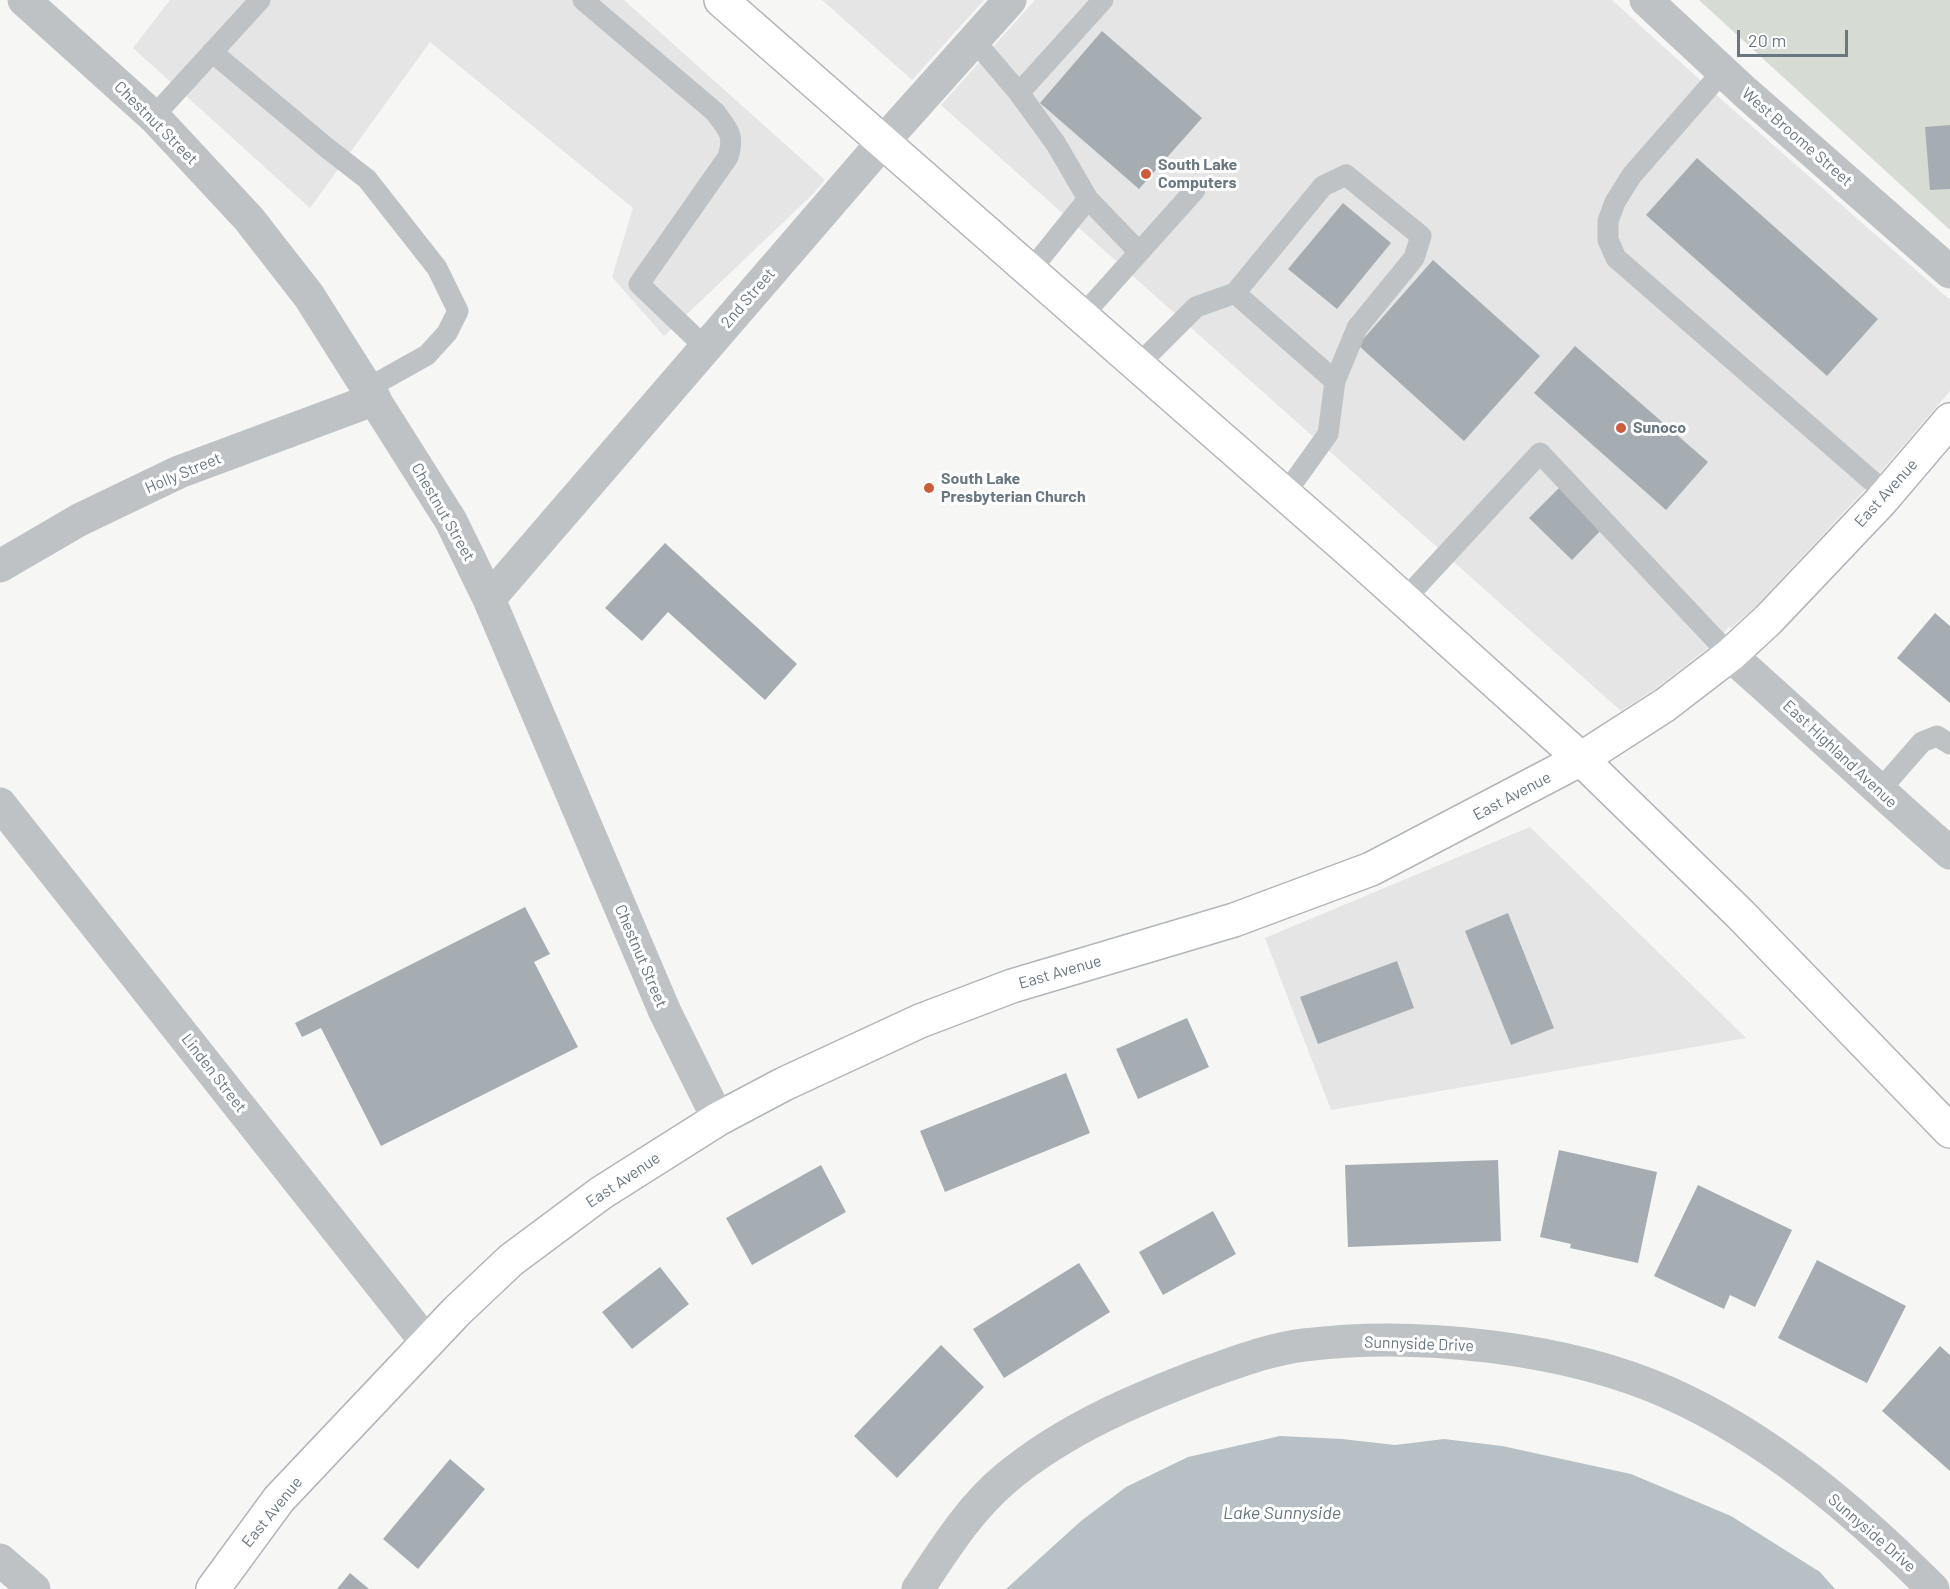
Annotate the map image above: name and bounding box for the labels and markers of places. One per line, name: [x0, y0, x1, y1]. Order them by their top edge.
place label: South Lake Computers: [1158, 155, 1237, 193]
marker: South Lake Computers: [1139, 167, 1153, 181]
place label: Sunoco: [1633, 418, 1686, 438]
marker: Sunoco: [1614, 421, 1628, 435]
place label: South Lake Presbyterian Church: [941, 469, 1086, 507]
marker: South Lake Presbyterian Church: [922, 481, 936, 495]

